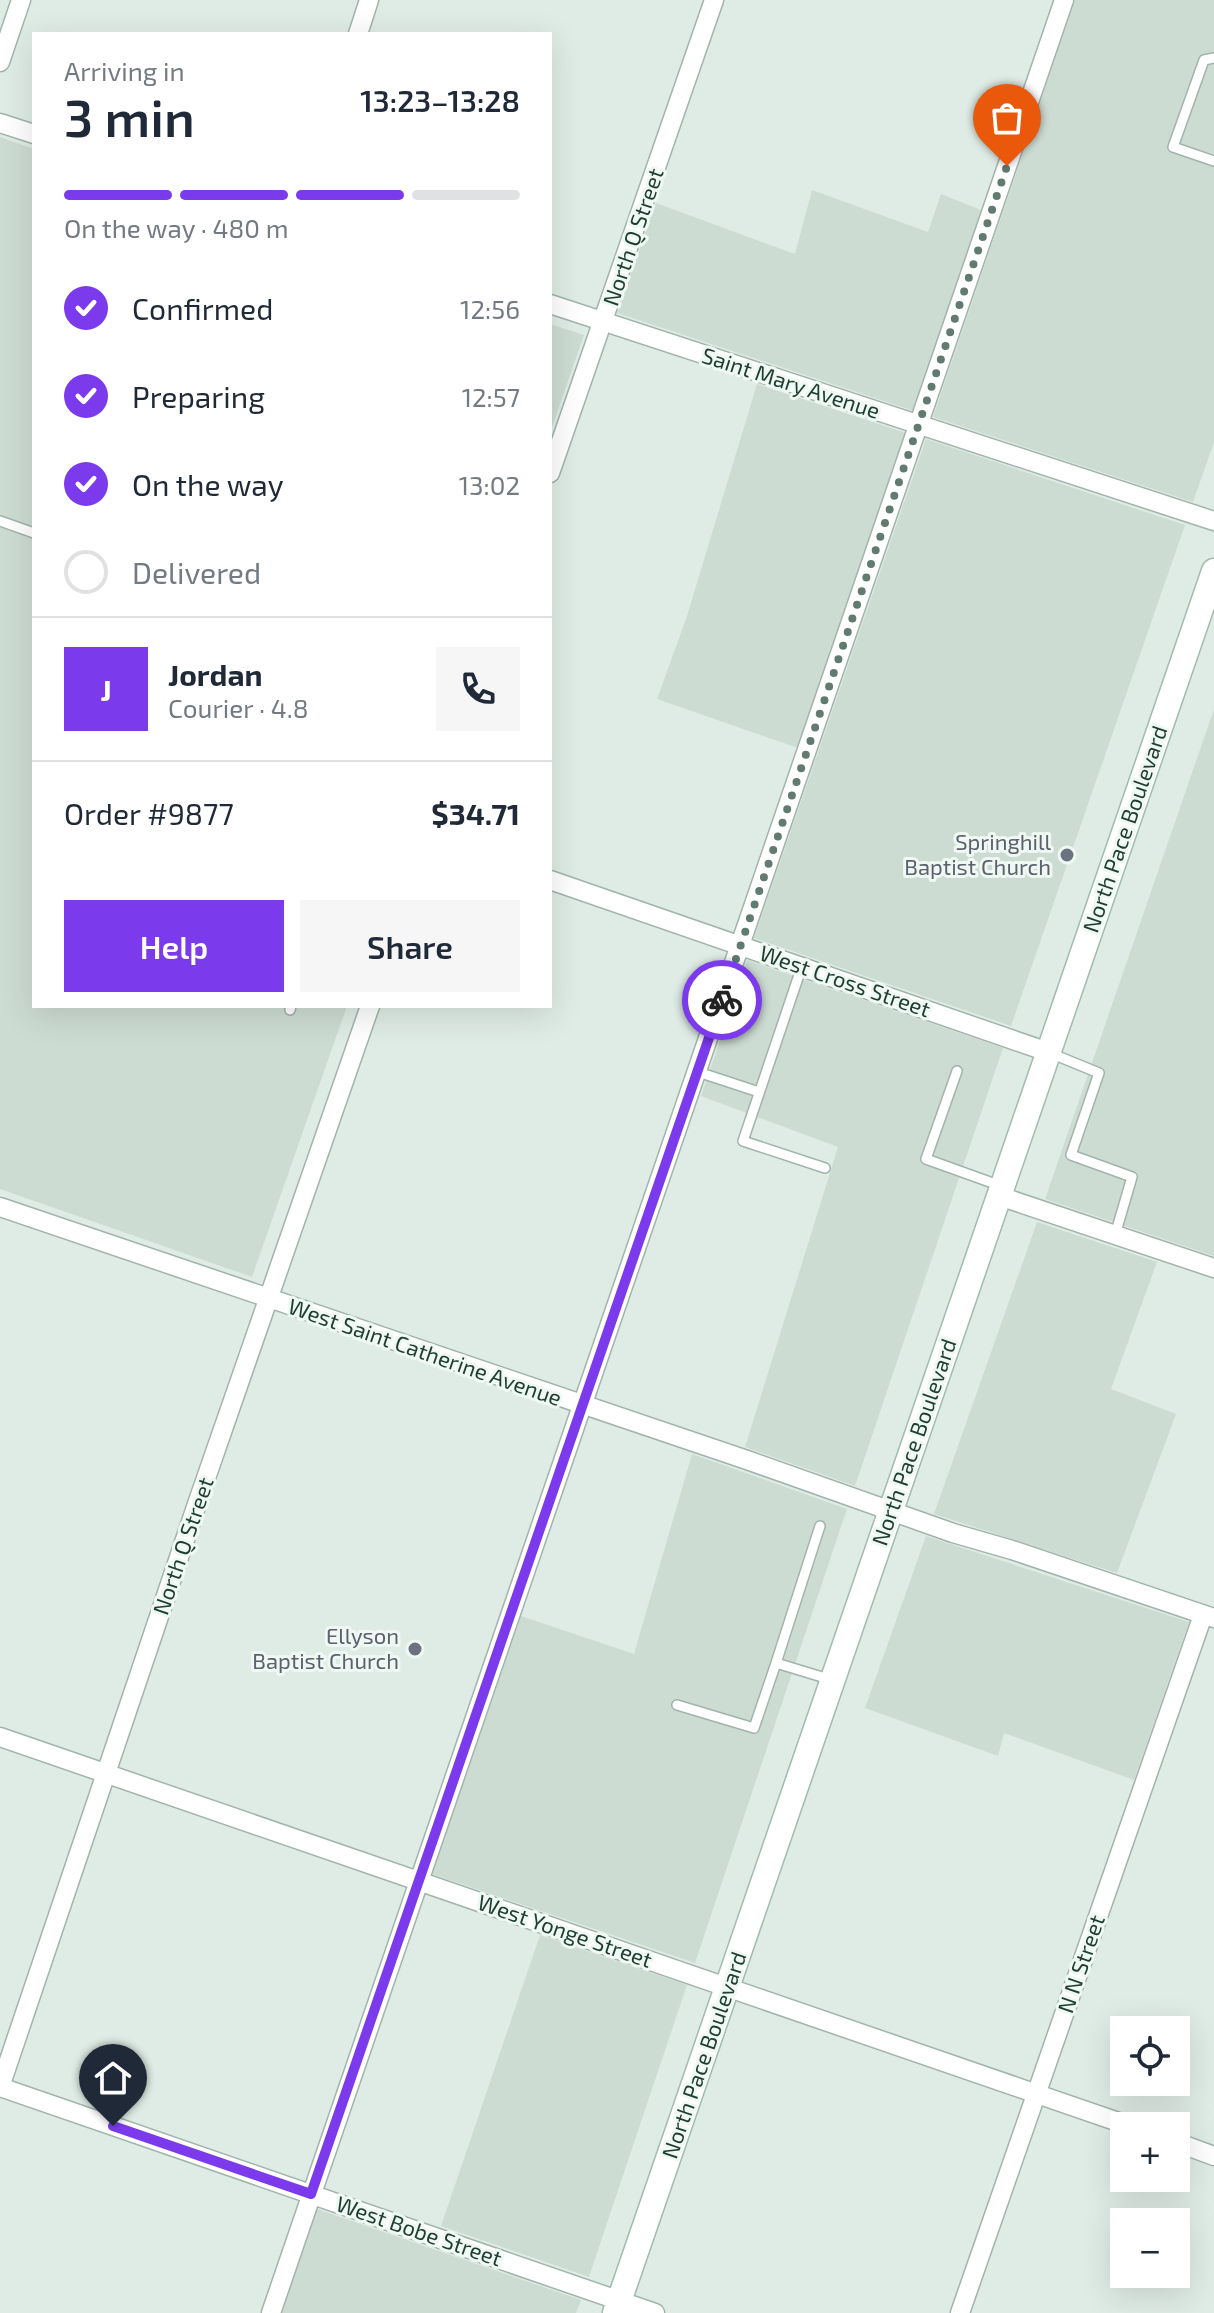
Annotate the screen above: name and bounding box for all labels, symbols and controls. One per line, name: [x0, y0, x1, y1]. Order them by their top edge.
text: Arriving in: [64, 55, 185, 86]
text: 13:23–13:28: [360, 82, 520, 118]
pin: [973, 84, 1041, 166]
text: 3 min: [64, 85, 195, 147]
icon: bag: [985, 96, 1029, 140]
street label: North Q Street: [596, 165, 669, 309]
text: On the way · 480 m: [64, 212, 289, 243]
icon: check: [64, 286, 108, 330]
text: Confirmed: [132, 290, 273, 326]
text: 12:56: [460, 293, 520, 324]
street label: Saint Mary Avenue: [699, 341, 883, 423]
icon: check: [64, 374, 108, 418]
text: Preparing: [132, 378, 265, 414]
text: 12:57: [462, 381, 520, 412]
icon: check: [64, 462, 108, 506]
text: On the way: [132, 466, 284, 502]
text: 13:02: [459, 469, 520, 500]
text: Delivered: [132, 554, 261, 590]
button: phone: [436, 647, 520, 731]
text: Jordan: [168, 656, 263, 692]
text: J: [100, 671, 112, 707]
text: Courier · 4.8: [168, 692, 309, 723]
street label: North Pace Boulevard: [1076, 722, 1172, 935]
text: Order #9877: [64, 795, 234, 831]
text: $34.71: [431, 795, 520, 831]
place label: Springhill Baptist Church: [904, 828, 1051, 879]
marker: Springhill Baptist Church: [1058, 846, 1076, 864]
button: Help: [64, 900, 284, 992]
button: Share: [300, 900, 520, 992]
street label: West Cross Street: [757, 939, 934, 1021]
courier: [682, 960, 762, 1040]
icon: bike: [700, 978, 744, 1022]
street label: West Saint Catherine Avenue: [285, 1292, 565, 1410]
street label: North Pace Boulevard: [865, 1335, 961, 1548]
street label: North Q Street: [146, 1474, 219, 1618]
place label: Ellyson Baptist Church: [252, 1622, 399, 1673]
marker: Ellyson Baptist Church: [406, 1640, 424, 1658]
street label: West Yonge Street: [475, 1888, 656, 1972]
street label: N N Street: [1051, 1911, 1109, 2016]
street label: North Pace Boulevard: [655, 1948, 751, 2161]
map controls: [1110, 2016, 1190, 2288]
button: locate: [1110, 2016, 1190, 2096]
pin: [79, 2044, 147, 2126]
icon: home: [91, 2056, 135, 2100]
button: +: [1110, 2112, 1190, 2192]
street label: West Bobe Street: [333, 2190, 505, 2271]
button: −: [1110, 2208, 1190, 2288]

